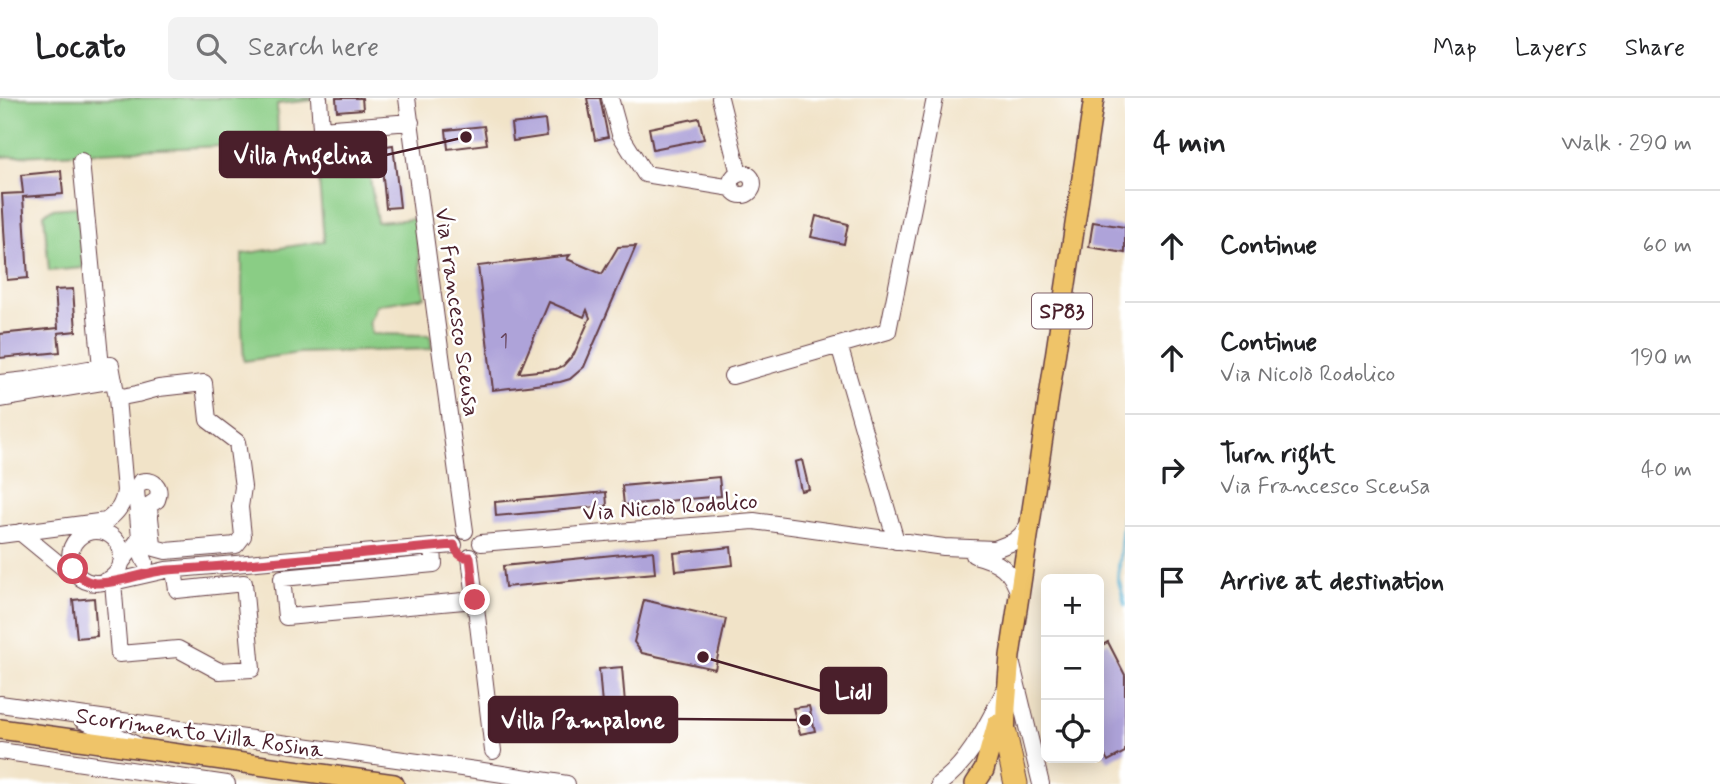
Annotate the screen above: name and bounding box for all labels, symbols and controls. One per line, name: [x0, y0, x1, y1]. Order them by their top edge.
search box: [168, 17, 658, 80]
text: Locato: [35, 26, 126, 70]
icon: search: [192, 29, 230, 67]
text: Search here: [248, 31, 379, 65]
text: Map: [1433, 33, 1477, 64]
text: Layers: [1515, 33, 1587, 64]
text: Share: [1625, 33, 1685, 64]
text: 4 min: [1153, 124, 1226, 163]
text: Walk · 290 m: [1561, 129, 1692, 159]
callout: Villa Angelina: [220, 132, 386, 177]
text: Villa Angelina: [233, 141, 373, 175]
street label: Via Francesco Sceusa: [427, 206, 486, 419]
icon: ahead: [1153, 227, 1191, 265]
text: Continue: [1220, 229, 1317, 263]
text: 60 m: [1643, 231, 1692, 261]
road number: SP83: [1032, 294, 1092, 328]
text: Continue: [1220, 326, 1317, 360]
house number: 1: [500, 329, 508, 354]
icon: ahead: [1153, 339, 1191, 377]
text: 190 m: [1630, 343, 1692, 373]
text: Via Nicolò Rodolico: [1220, 360, 1395, 390]
text: Turn right: [1220, 438, 1336, 472]
icon: right: [1153, 451, 1191, 489]
text: 40 m: [1641, 455, 1692, 485]
text: Via Francesco Sceusa: [1220, 472, 1430, 502]
street label: Via Nicolò Rodolico: [582, 487, 759, 529]
route start: [57, 553, 88, 584]
icon: arrive: [1153, 563, 1191, 601]
text: Arrive at destination: [1220, 565, 1444, 599]
map controls: [1041, 574, 1104, 763]
button: +: [1041, 574, 1104, 637]
route end: [459, 584, 490, 615]
button: −: [1041, 637, 1104, 700]
callout: Lidl: [821, 668, 886, 713]
text: Lidl: [834, 677, 872, 708]
callout: Villa Pampalone: [489, 697, 677, 742]
button: locate: [1041, 700, 1104, 763]
street label: Scorrimento Villa Rosina: [74, 702, 326, 766]
text: Villa Pampalone: [501, 706, 666, 737]

